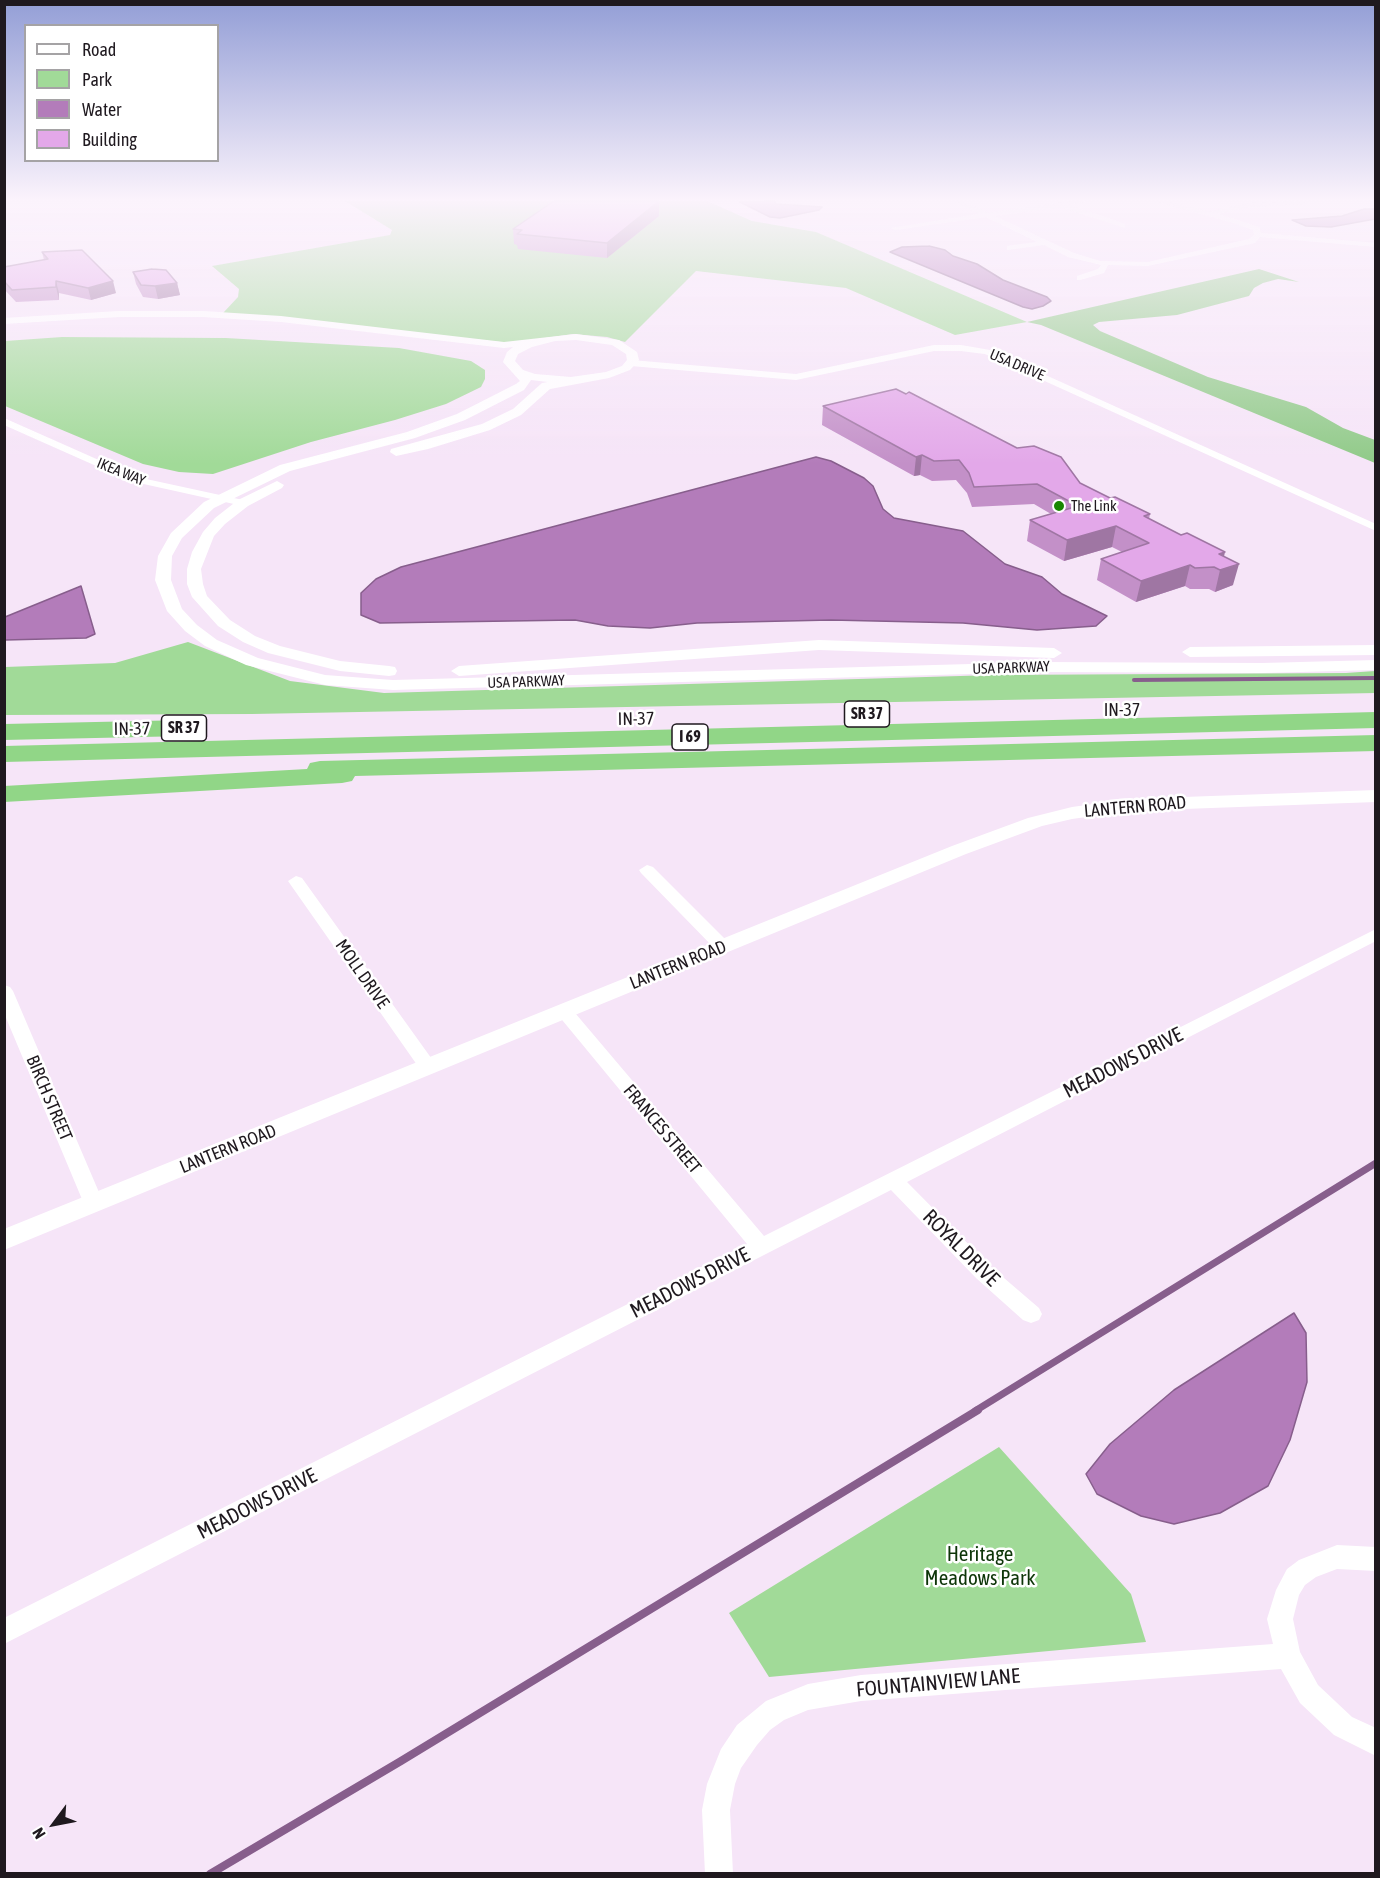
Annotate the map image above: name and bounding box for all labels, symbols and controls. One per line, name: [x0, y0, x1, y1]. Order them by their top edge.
legend: [24, 24, 219, 162]
text: Road: [82, 39, 116, 60]
text: Park: [82, 69, 112, 90]
text: Water: [82, 99, 121, 120]
text: Building: [82, 129, 137, 150]
street label: USA DRIVE: [987, 345, 1047, 385]
street label: IKEA WAY: [94, 454, 148, 490]
place label: The Link: [1071, 497, 1117, 515]
marker: The Link: [1052, 499, 1066, 513]
street label: USA PARKWAY: [972, 658, 1050, 678]
street label: USA PARKWAY: [487, 672, 565, 692]
street label: IN-37: [1104, 699, 1140, 721]
road number: SR 37: [844, 701, 890, 727]
street label: IN-37: [617, 708, 655, 730]
road number: SR 37: [162, 715, 207, 741]
street label: IN-37: [113, 718, 151, 740]
road number: I 69: [672, 724, 708, 750]
street label: LANTERN ROAD: [1083, 792, 1187, 822]
street label: MOLL DRIVE: [330, 935, 394, 1013]
street label: LANTERN ROAD: [627, 936, 729, 994]
street label: MEADOWS DRIVE: [1059, 1022, 1187, 1104]
street label: BIRCH STREET: [21, 1052, 77, 1144]
street label: FRANCES STREET: [619, 1080, 705, 1178]
street label: LANTERN ROAD: [177, 1120, 279, 1178]
street label: ROYAL DRIVE: [917, 1204, 1005, 1292]
street label: MEADOWS DRIVE: [626, 1242, 754, 1324]
street label: MEADOWS DRIVE: [193, 1463, 321, 1545]
park label: Heritage Meadows Park: [925, 1541, 1035, 1591]
street label: FOUNTAINVIEW LANE: [855, 1663, 1021, 1703]
north arrow: [24, 1794, 84, 1854]
text: N: [29, 1825, 49, 1842]

